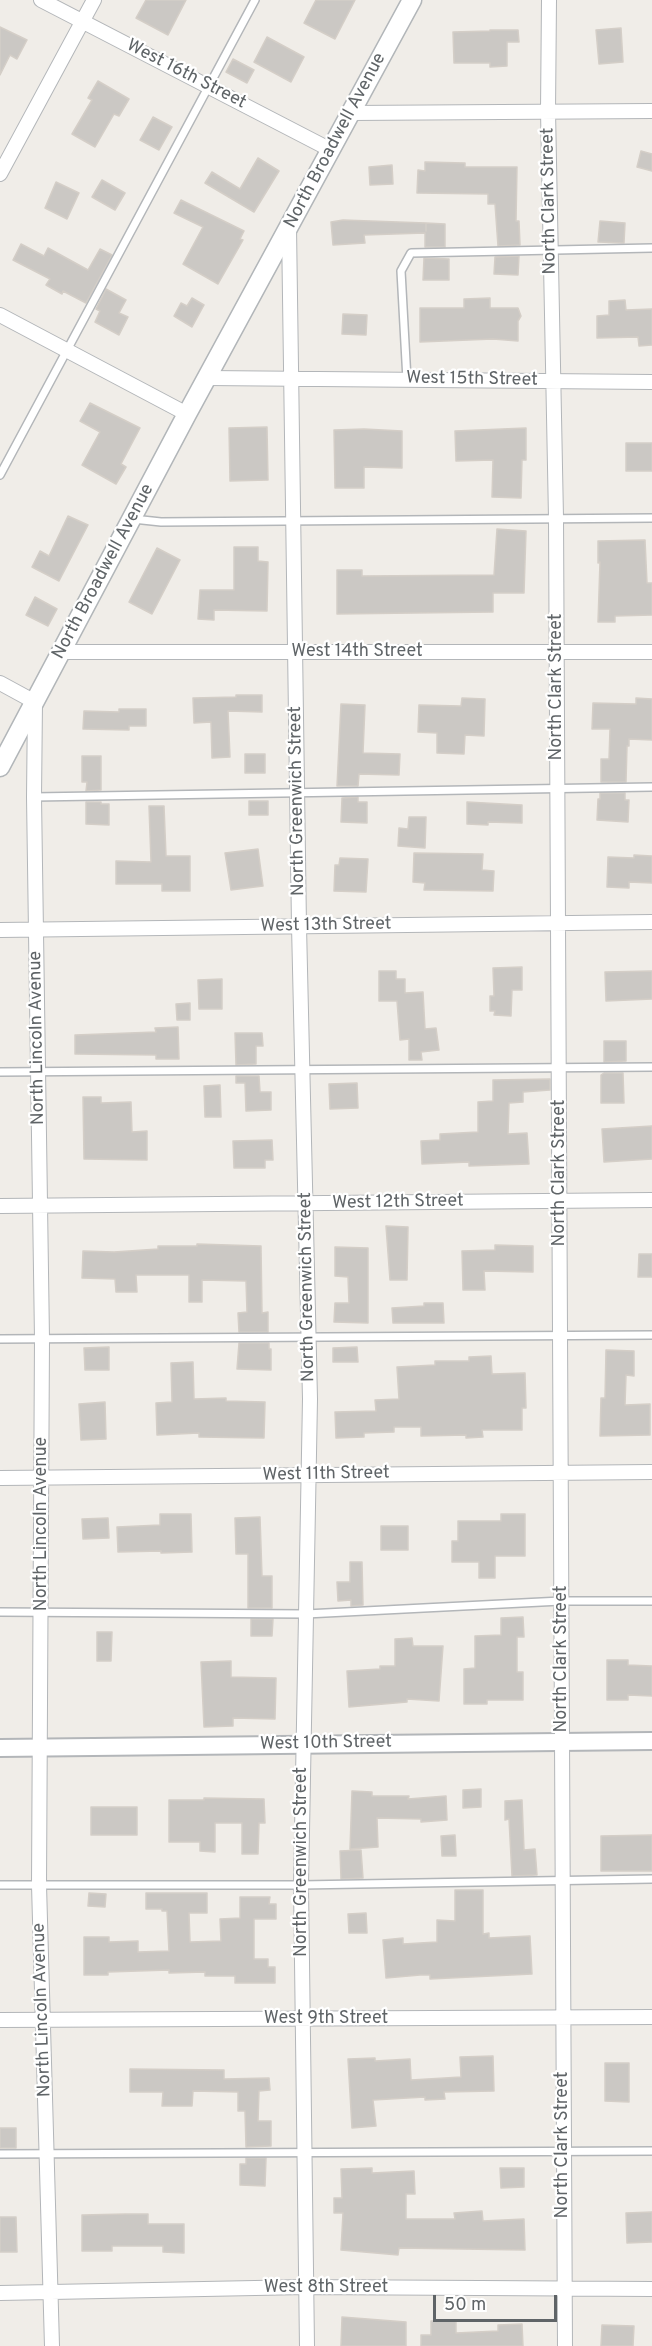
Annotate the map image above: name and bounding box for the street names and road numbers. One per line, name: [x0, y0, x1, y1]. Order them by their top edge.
street label: West 16th Street: [123, 36, 249, 114]
street label: North Broadwell Avenue: [281, 50, 391, 232]
street label: North Clark Street: [538, 127, 562, 275]
street label: West 15th Street: [406, 368, 538, 392]
street label: North Broadwell Avenue: [49, 481, 159, 663]
street label: North Clark Street: [546, 613, 568, 761]
street label: West 14th Street: [291, 641, 423, 663]
street label: North Greenwich Street: [286, 706, 310, 896]
street label: West 13th Street: [260, 914, 392, 938]
street label: North Lincoln Avenue: [26, 951, 50, 1125]
street label: North Clark Street: [549, 1099, 571, 1247]
street label: West 12th Street: [332, 1191, 464, 1215]
street label: North Greenwich Street: [296, 1192, 320, 1382]
street label: North Lincoln Avenue: [31, 1437, 53, 1611]
street label: West 11th Street: [262, 1463, 390, 1487]
street label: North Clark Street: [551, 1585, 573, 1733]
street label: West 10th Street: [260, 1732, 392, 1756]
street label: North Greenwich Street: [291, 1767, 313, 1957]
street label: North Lincoln Avenue: [29, 1923, 57, 2097]
street label: West 9th Street: [264, 2008, 388, 2030]
street label: North Clark Street: [552, 2071, 574, 2219]
street label: West 8th Street: [264, 2277, 388, 2299]

